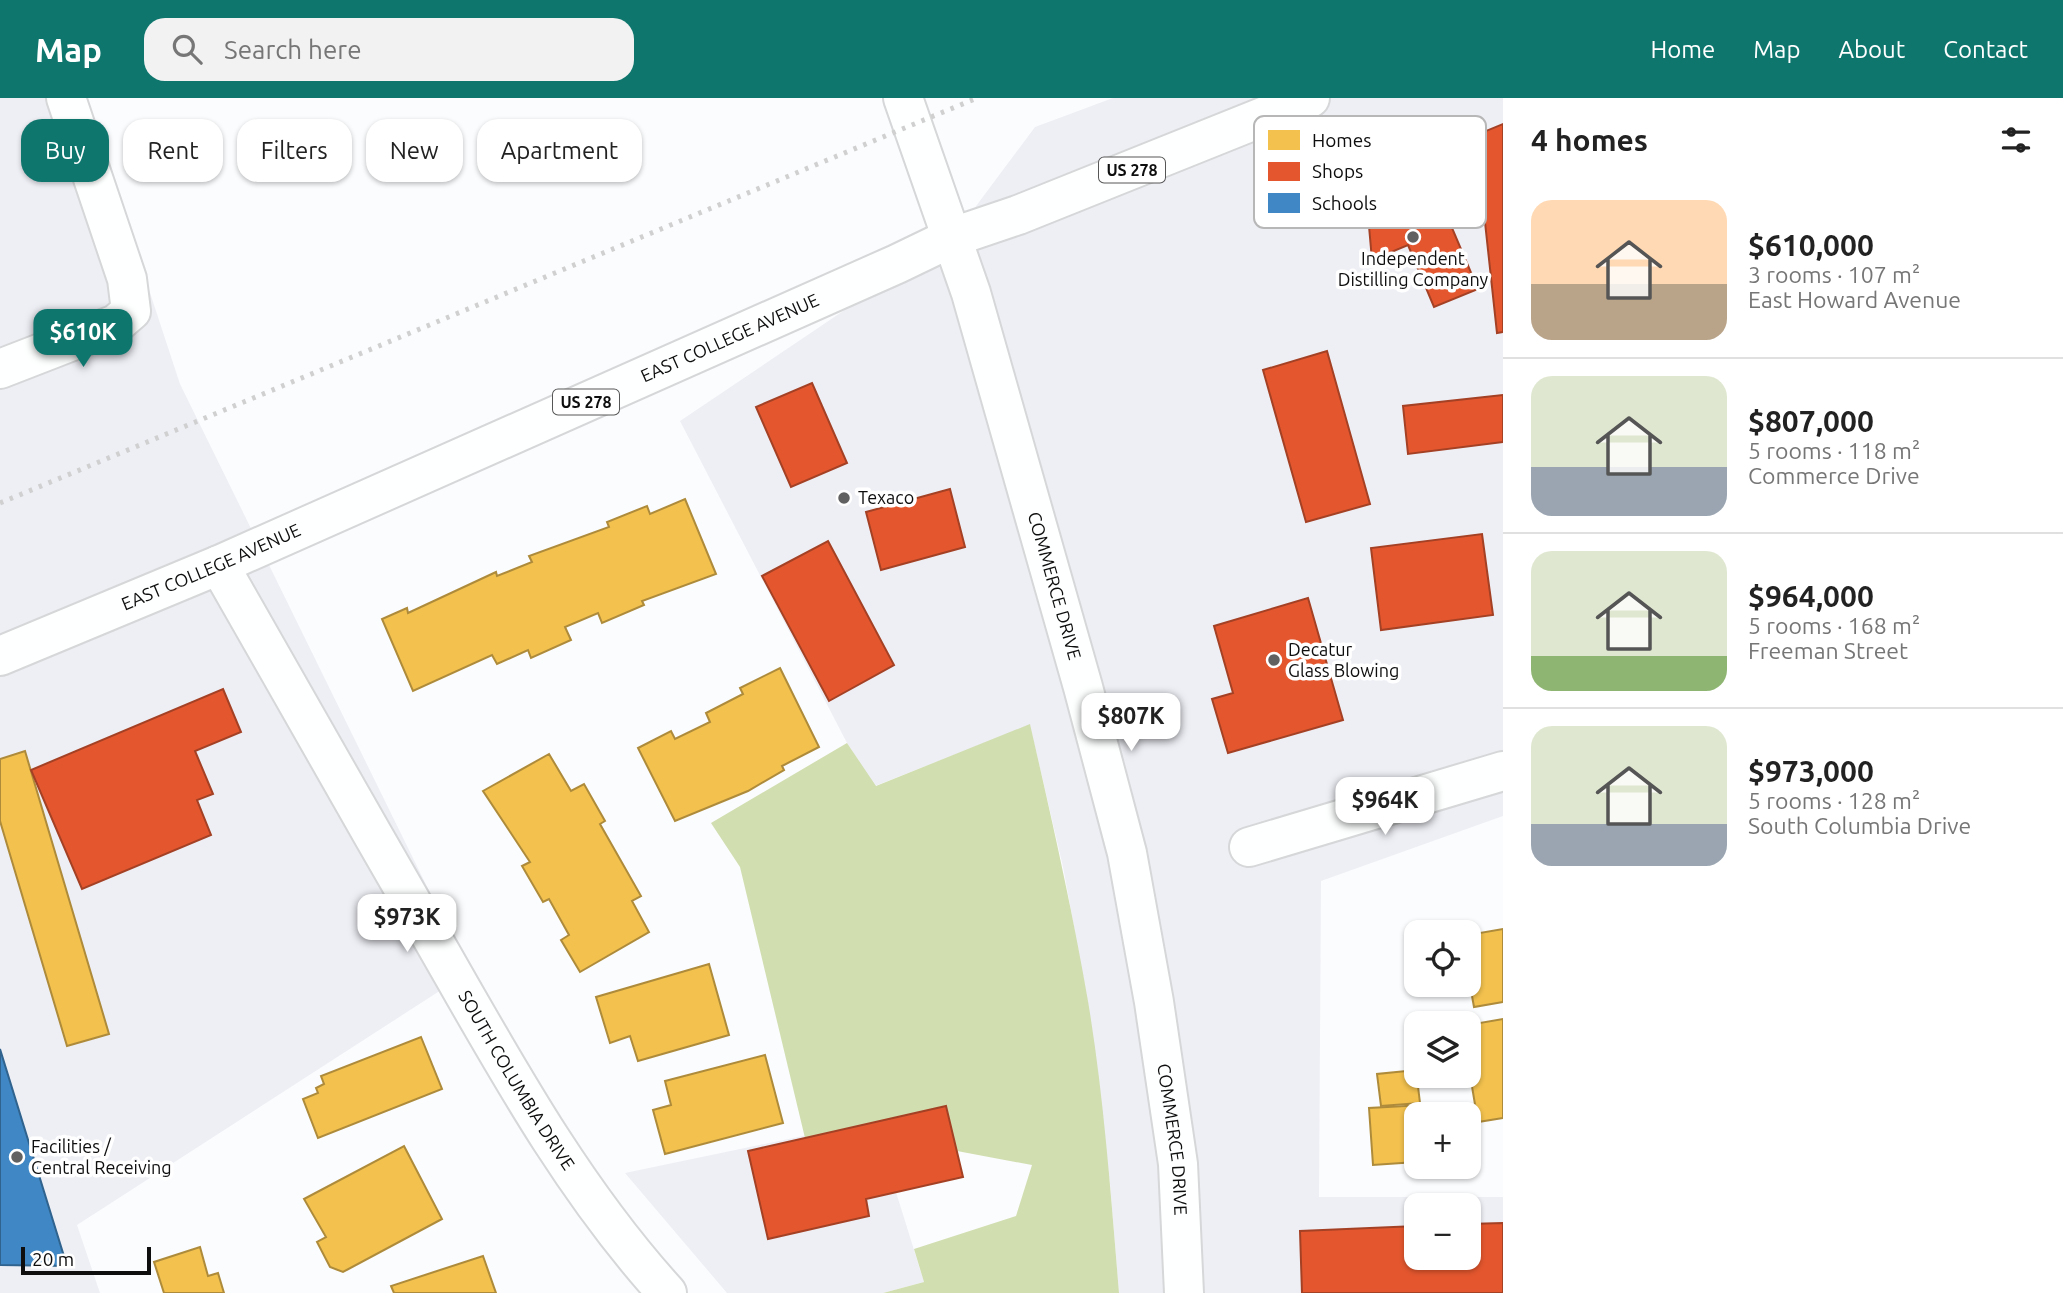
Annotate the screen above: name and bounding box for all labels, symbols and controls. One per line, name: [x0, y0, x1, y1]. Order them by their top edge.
search box: [144, 18, 634, 81]
icon: search: [168, 30, 206, 68]
text: Map: [35, 31, 102, 68]
text: Search here: [224, 35, 362, 64]
text: Home: [1650, 36, 1715, 63]
text: Map: [1753, 36, 1800, 63]
text: About: [1838, 36, 1905, 63]
text: Contact: [1943, 36, 2028, 63]
legend: [1254, 116, 1486, 228]
chip: Buy: [21, 119, 109, 182]
chip: Rent: [123, 119, 223, 182]
chip: Filters: [237, 119, 352, 182]
chip: New: [366, 119, 463, 182]
chip: Apartment: [477, 119, 642, 182]
icon: filters: [1997, 121, 2035, 159]
text: 4 homes: [1531, 123, 1648, 157]
text: Homes: [1312, 129, 1372, 151]
road number: US 278: [1099, 158, 1165, 183]
text: Shops: [1312, 160, 1363, 182]
text: Schools: [1312, 192, 1377, 214]
icon: home: [1587, 228, 1671, 312]
text: $610,000: [1748, 228, 1874, 262]
marker: Independent Distilling Company: [1405, 229, 1421, 245]
place label: Independent Distilling Company: [1338, 248, 1489, 289]
text: 3 rooms · 107 m²: [1748, 262, 1920, 287]
text: East Howard Avenue: [1748, 287, 1961, 312]
street label: EAST COLLEGE AVENUE: [637, 289, 821, 386]
pin: $610K: [34, 310, 132, 369]
text: $610K: [49, 319, 117, 344]
road number: US 278: [553, 390, 619, 414]
icon: home: [1587, 404, 1671, 488]
text: $807,000: [1748, 404, 1874, 438]
text: 5 rooms · 118 m²: [1748, 438, 1920, 463]
text: Commerce Drive: [1748, 463, 1920, 488]
place label: Texaco: [858, 487, 914, 507]
marker: Texaco: [836, 490, 852, 506]
street label: COMMERCE DRIVE: [1025, 509, 1086, 662]
street label: EAST COLLEGE AVENUE: [118, 519, 303, 613]
icon: home: [1587, 579, 1671, 663]
text: $964,000: [1748, 579, 1874, 613]
text: 5 rooms · 168 m²: [1748, 613, 1920, 638]
text: Freeman Street: [1748, 638, 1908, 663]
place label: Decatur Glass Blowing: [1288, 639, 1399, 680]
marker: Decatur Glass Blowing: [1266, 652, 1282, 668]
pin: $807K: [1082, 694, 1180, 753]
text: $807K: [1097, 703, 1165, 728]
icon: home: [1587, 754, 1671, 838]
text: $973,000: [1748, 754, 1874, 788]
pin: $964K: [1336, 778, 1434, 837]
text: $964K: [1351, 787, 1419, 812]
text: 5 rooms · 128 m²: [1748, 788, 1920, 813]
text: South Columbia Drive: [1748, 813, 1971, 838]
pin: $973K: [358, 894, 456, 954]
text: $973K: [373, 904, 441, 929]
map controls: [1404, 920, 1481, 1270]
button: locate: [1404, 920, 1481, 997]
street label: SOUTH COLUMBIA DRIVE: [455, 987, 579, 1173]
button: layers: [1404, 1011, 1481, 1088]
street label: COMMERCE DRIVE: [1154, 1062, 1191, 1216]
button: +: [1404, 1102, 1481, 1179]
place label: Facilities / Central Receiving: [31, 1136, 172, 1177]
marker: Facilities / Central Receiving: [9, 1149, 25, 1165]
button: −: [1404, 1193, 1481, 1270]
scale bar: [21, 1244, 150, 1276]
text: 20 m: [32, 1248, 74, 1270]

